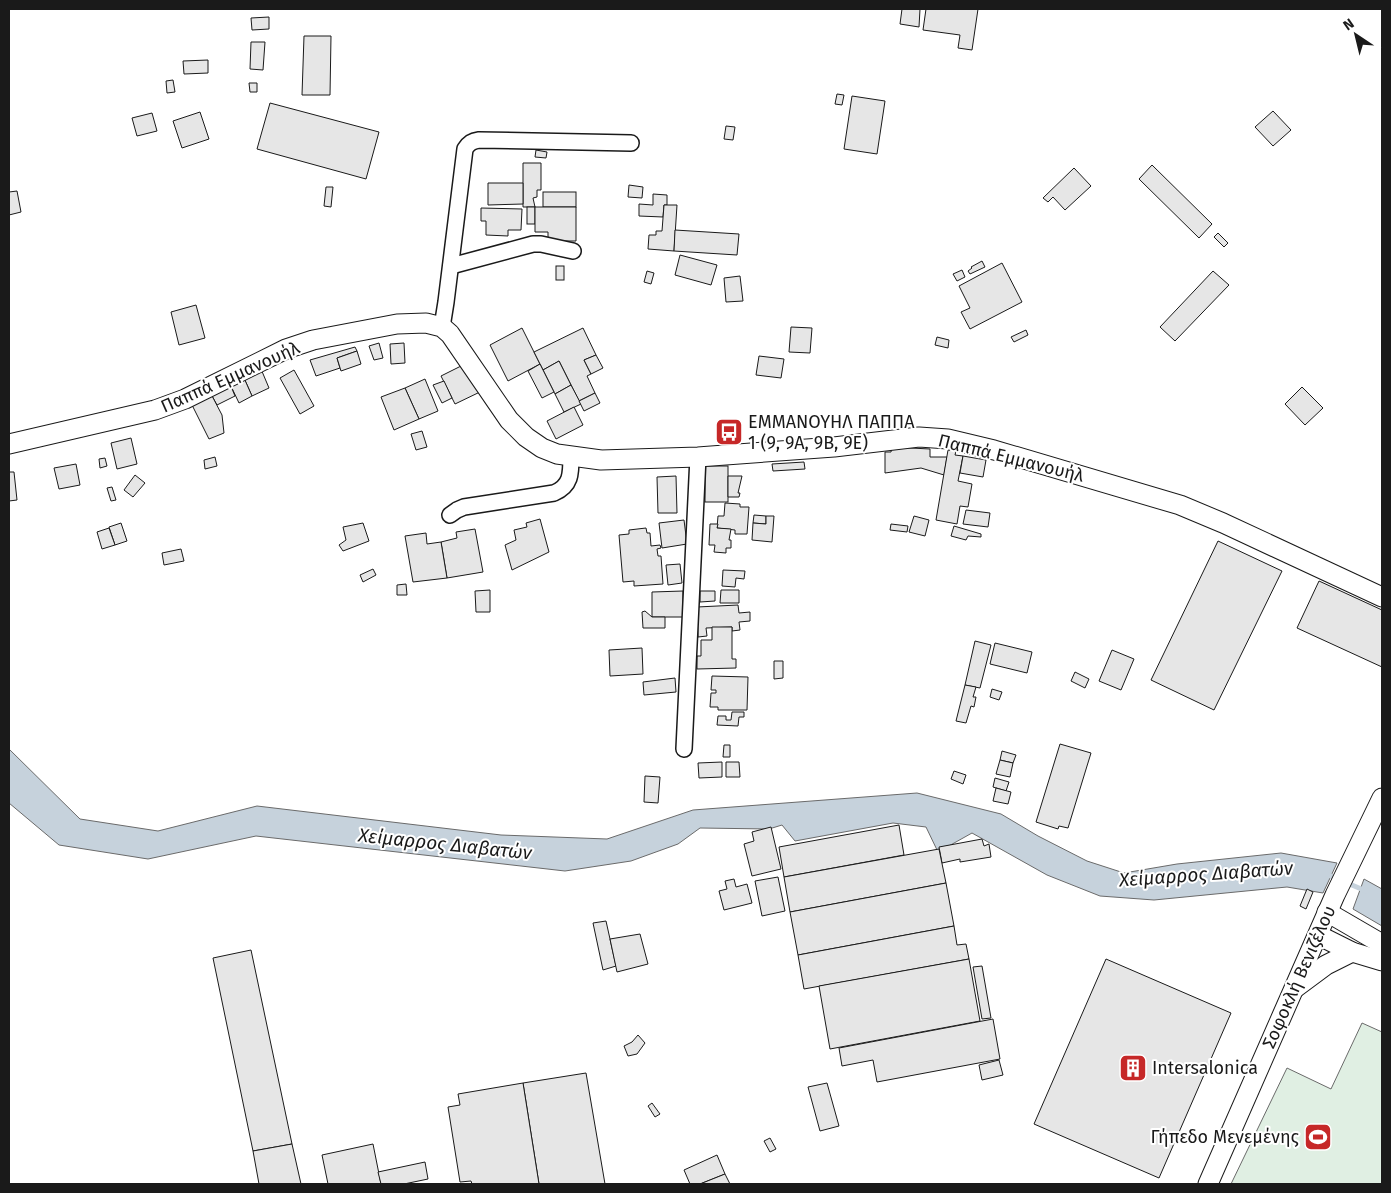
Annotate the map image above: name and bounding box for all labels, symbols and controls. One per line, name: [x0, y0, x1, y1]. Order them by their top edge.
north arrow: [1331, 10, 1381, 60]
text: N: [1340, 15, 1358, 34]
street label: Παππά Εμμανουήλ: [157, 336, 304, 417]
place label: ΕΜΜΑΝΟΥΗΛ ΠΑΠΠΑ 1 (9, 9Α, 9Β, 9Ε): [748, 411, 915, 454]
bus stop icon: ΕΜΜΑΝΟΥΗΛ ΠΑΠΠΑ 1 (9, 9Α, 9Β, 9Ε): [714, 417, 744, 447]
street label: Παππά Εμμανουήλ: [936, 429, 1087, 487]
water label: Χείμαρρος Διαβατών: [356, 823, 534, 865]
water label: Χείμαρρος Διαβατών: [1117, 856, 1295, 892]
street label: Σοφοκλή Βενιζέλου: [1258, 902, 1340, 1052]
building icon: Intersalonica: [1118, 1053, 1148, 1083]
place label: Intersalonica: [1152, 1057, 1258, 1079]
sports icon: Γήπεδο Μενεμένης: [1303, 1122, 1333, 1152]
place label: Γήπεδο Μενεμένης: [1150, 1126, 1300, 1148]

